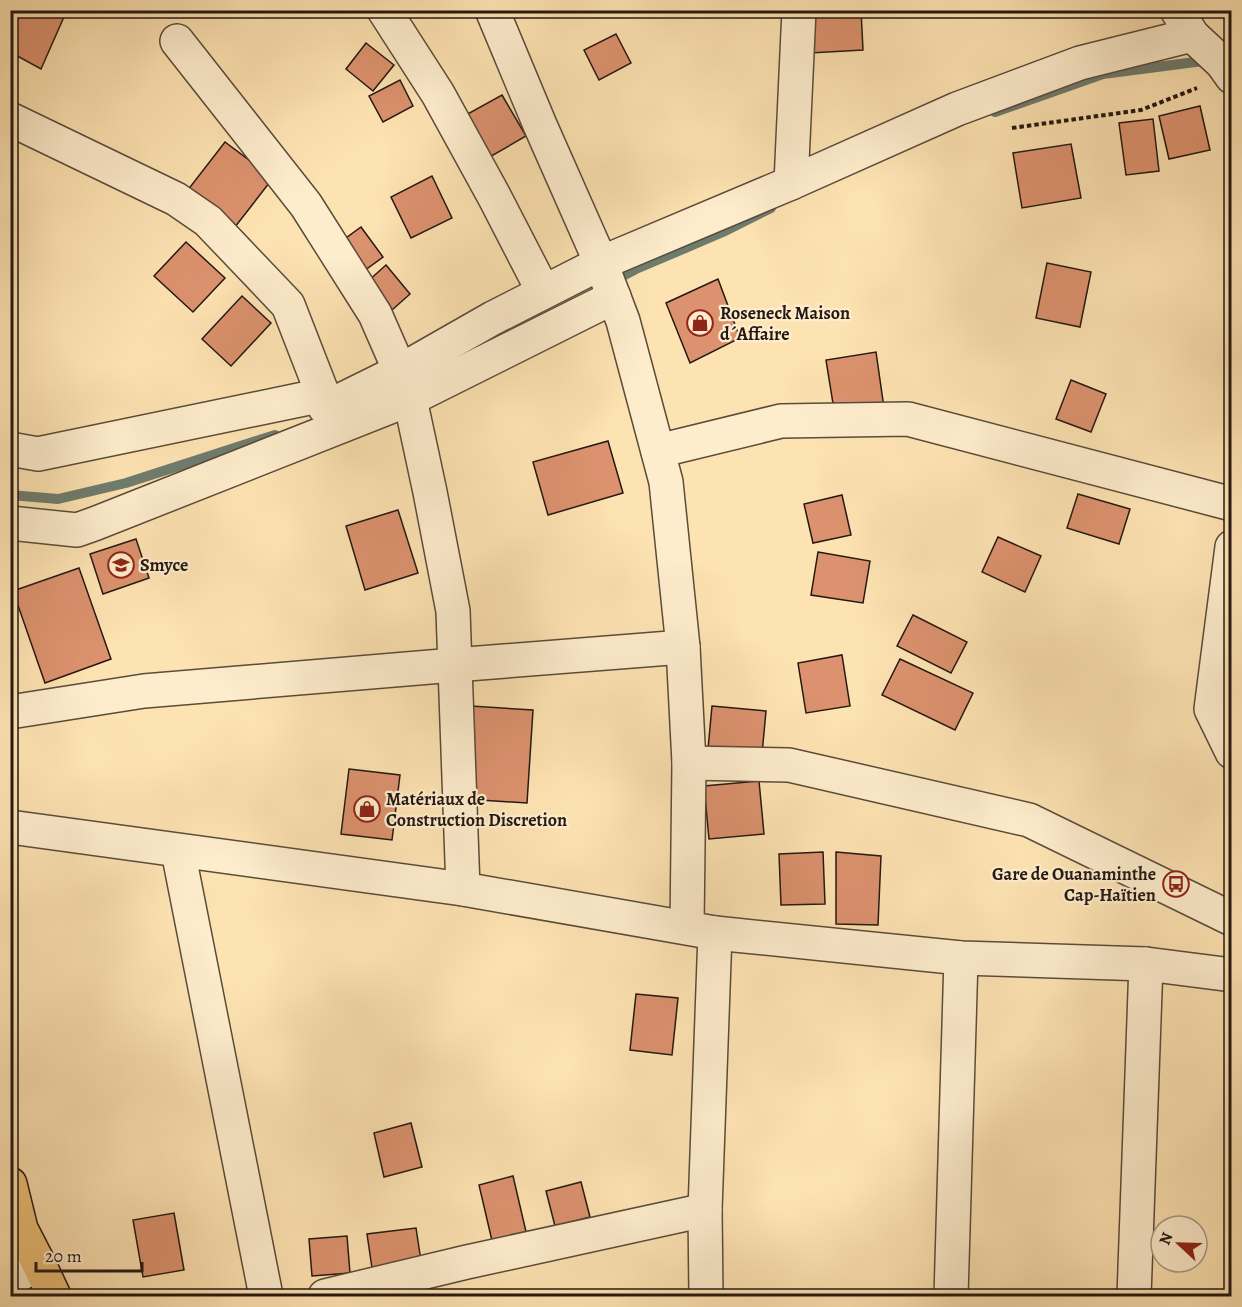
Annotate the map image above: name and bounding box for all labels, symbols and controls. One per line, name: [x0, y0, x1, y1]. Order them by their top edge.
place label: Roseneck Maison d´Affaire: [720, 301, 850, 346]
shop icon: Roseneck Maison d´Affaire: [685, 308, 715, 338]
school or university icon: Smyce: [106, 550, 136, 580]
place label: Smyce: [140, 553, 188, 577]
place label: Matériaux de Construction Discretion: [386, 787, 567, 832]
shop icon: Matériaux de Construction Discretion: [352, 794, 382, 824]
place label: Gare de Ouanaminthe Cap-Haïtien: [992, 862, 1156, 907]
bus stop icon: Gare de Ouanaminthe Cap-Haïtien: [1161, 869, 1191, 899]
north arrow: [1149, 1214, 1209, 1274]
text: N: [1154, 1229, 1179, 1248]
scale bar: [36, 1235, 142, 1273]
text: 20 m: [45, 1244, 82, 1268]

